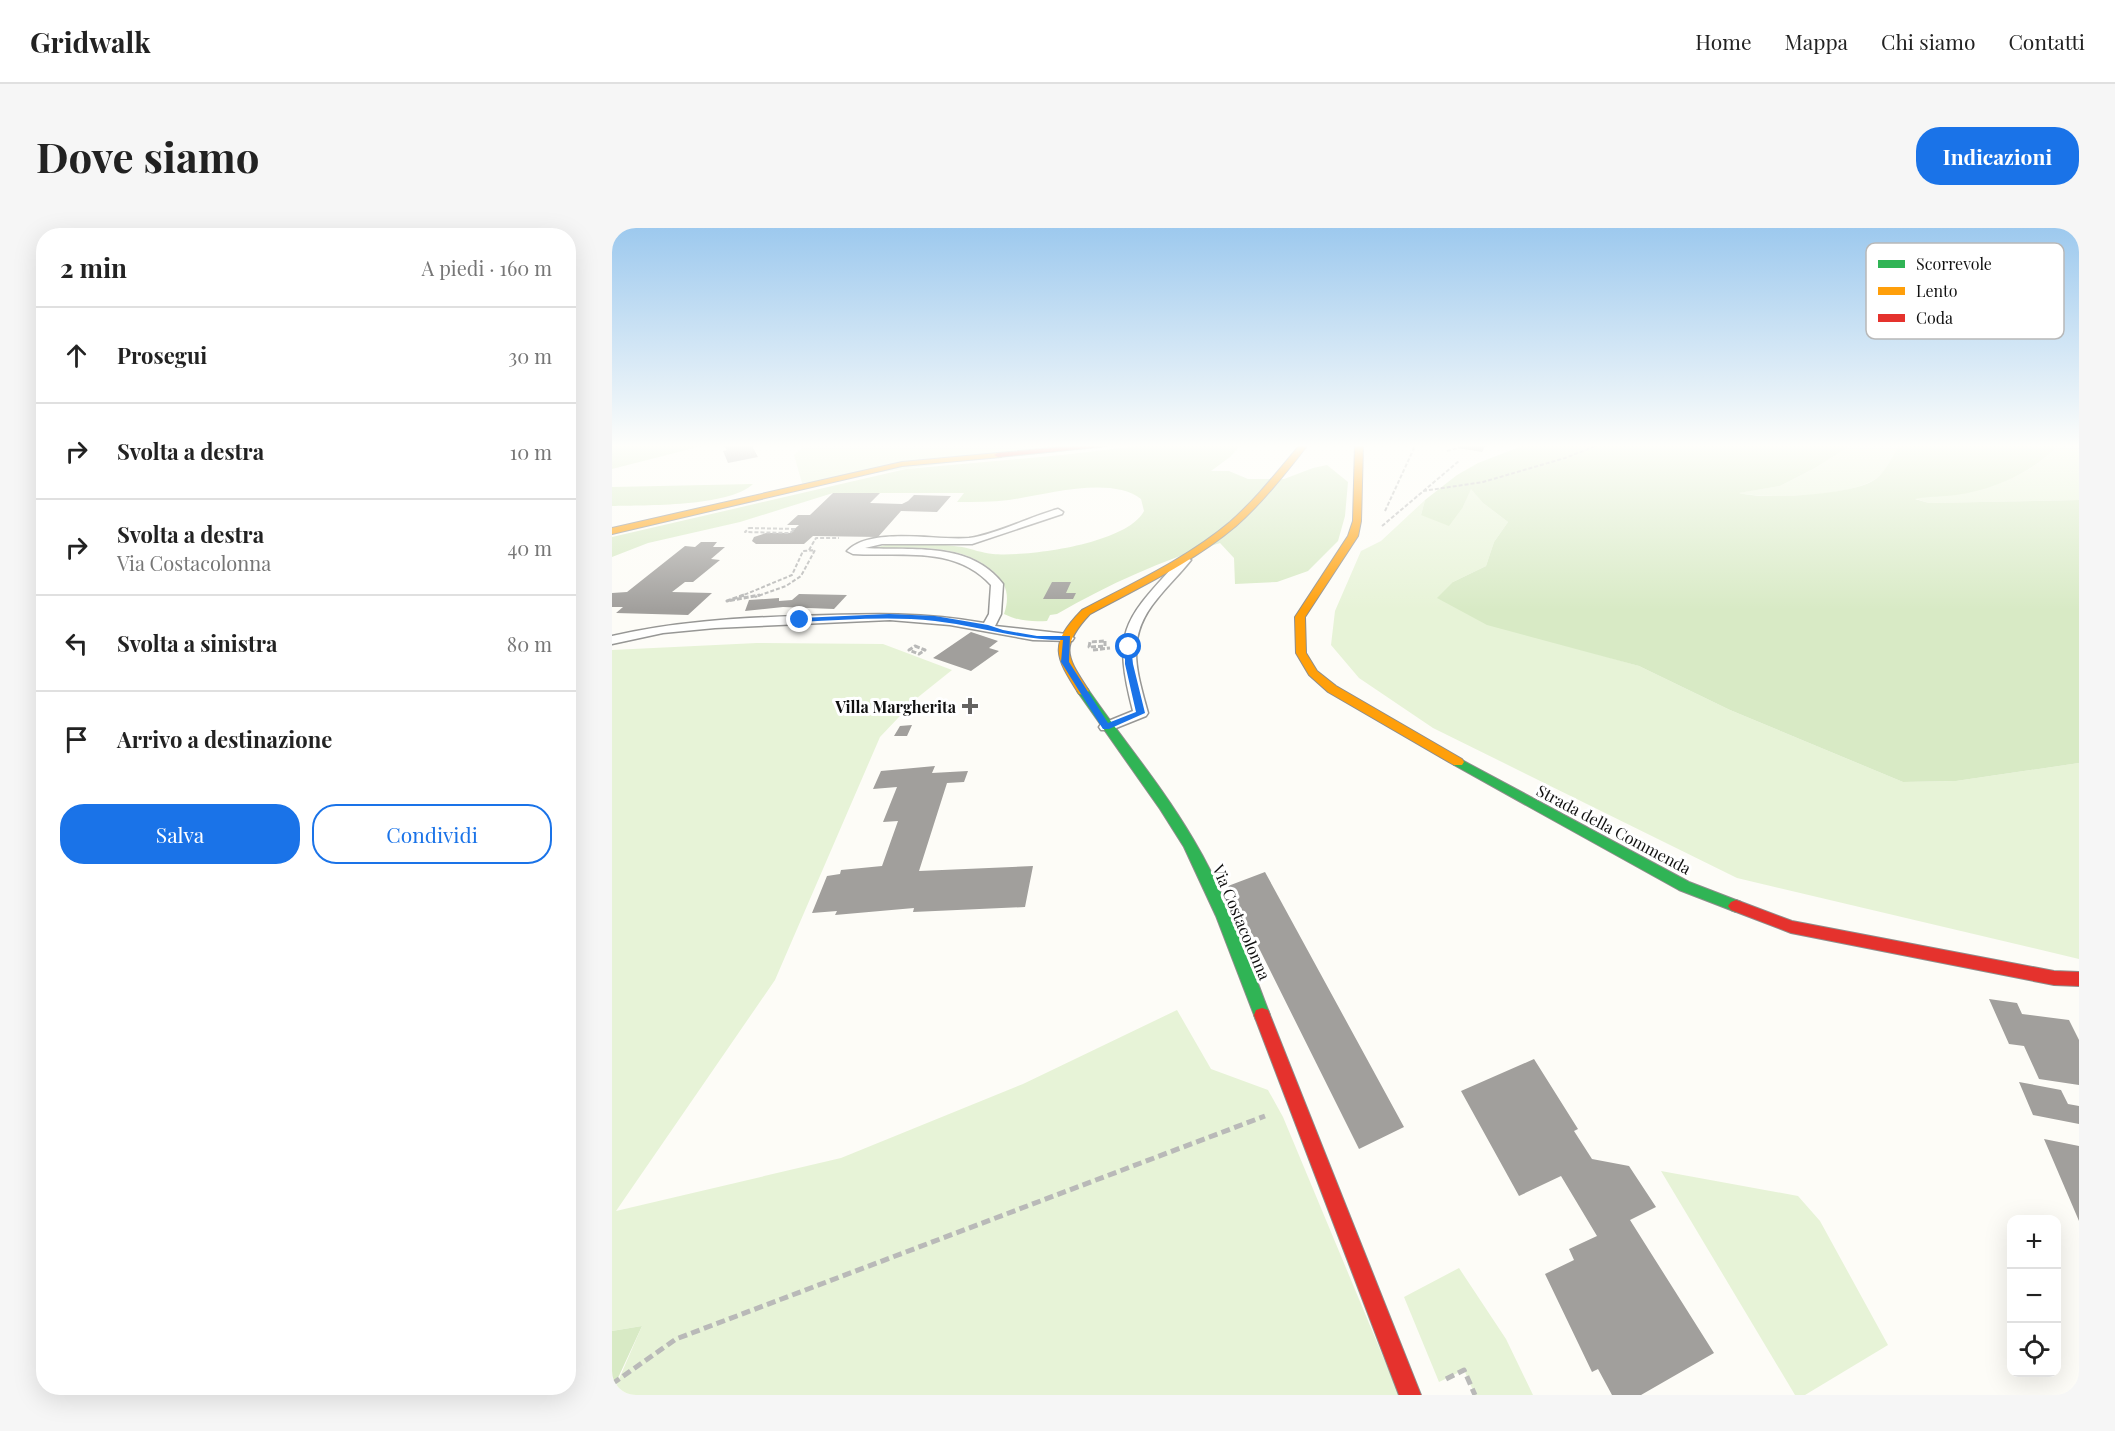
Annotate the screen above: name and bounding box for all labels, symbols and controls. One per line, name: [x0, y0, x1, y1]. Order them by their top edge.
text: Gridwalk: [30, 23, 151, 60]
text: Home: [1695, 27, 1752, 55]
text: Mappa: [1785, 27, 1848, 55]
text: Chi siamo: [1881, 27, 1975, 55]
text: Contatti: [2008, 27, 2085, 55]
button: Indicazioni: [1916, 127, 2079, 185]
text: Dove siamo: [36, 128, 260, 184]
legend: [1866, 243, 2064, 339]
text: 2 min: [60, 250, 127, 285]
text: Scorrevole: [1916, 253, 1992, 274]
text: A piedi · 160 m: [422, 254, 552, 281]
text: Lento: [1916, 280, 1958, 301]
text: Coda: [1916, 307, 1953, 328]
icon: ahead: [60, 339, 93, 372]
text: Prosegui: [117, 340, 207, 370]
text: 30 m: [508, 342, 552, 369]
icon: right: [60, 435, 93, 468]
text: Svolta a destra: [117, 436, 264, 466]
text: 10 m: [510, 438, 552, 465]
text: Svolta a destra: [117, 519, 264, 549]
icon: right: [60, 531, 93, 564]
text: 40 m: [507, 534, 552, 561]
text: Via Costacolonna: [117, 549, 271, 576]
route end: [786, 606, 812, 632]
icon: left: [60, 627, 93, 660]
text: Svolta a sinistra: [117, 628, 277, 658]
text: 80 m: [507, 630, 552, 657]
route start: [1115, 633, 1141, 659]
place label: Villa Margherita: [834, 696, 957, 717]
marker: Villa Margherita: [961, 697, 979, 715]
icon: arrive: [60, 723, 93, 756]
text: Arrivo a destinazione: [117, 724, 332, 754]
street label: Strada della Commenda: [1533, 779, 1695, 879]
button: Salva: [60, 804, 300, 864]
button: Condividi: [312, 804, 552, 864]
street label: Via Costacolonna: [1208, 860, 1276, 983]
map controls: [2007, 1215, 2061, 1377]
button: +: [2007, 1215, 2061, 1269]
button: −: [2007, 1269, 2061, 1323]
button: locate: [2007, 1323, 2061, 1377]

